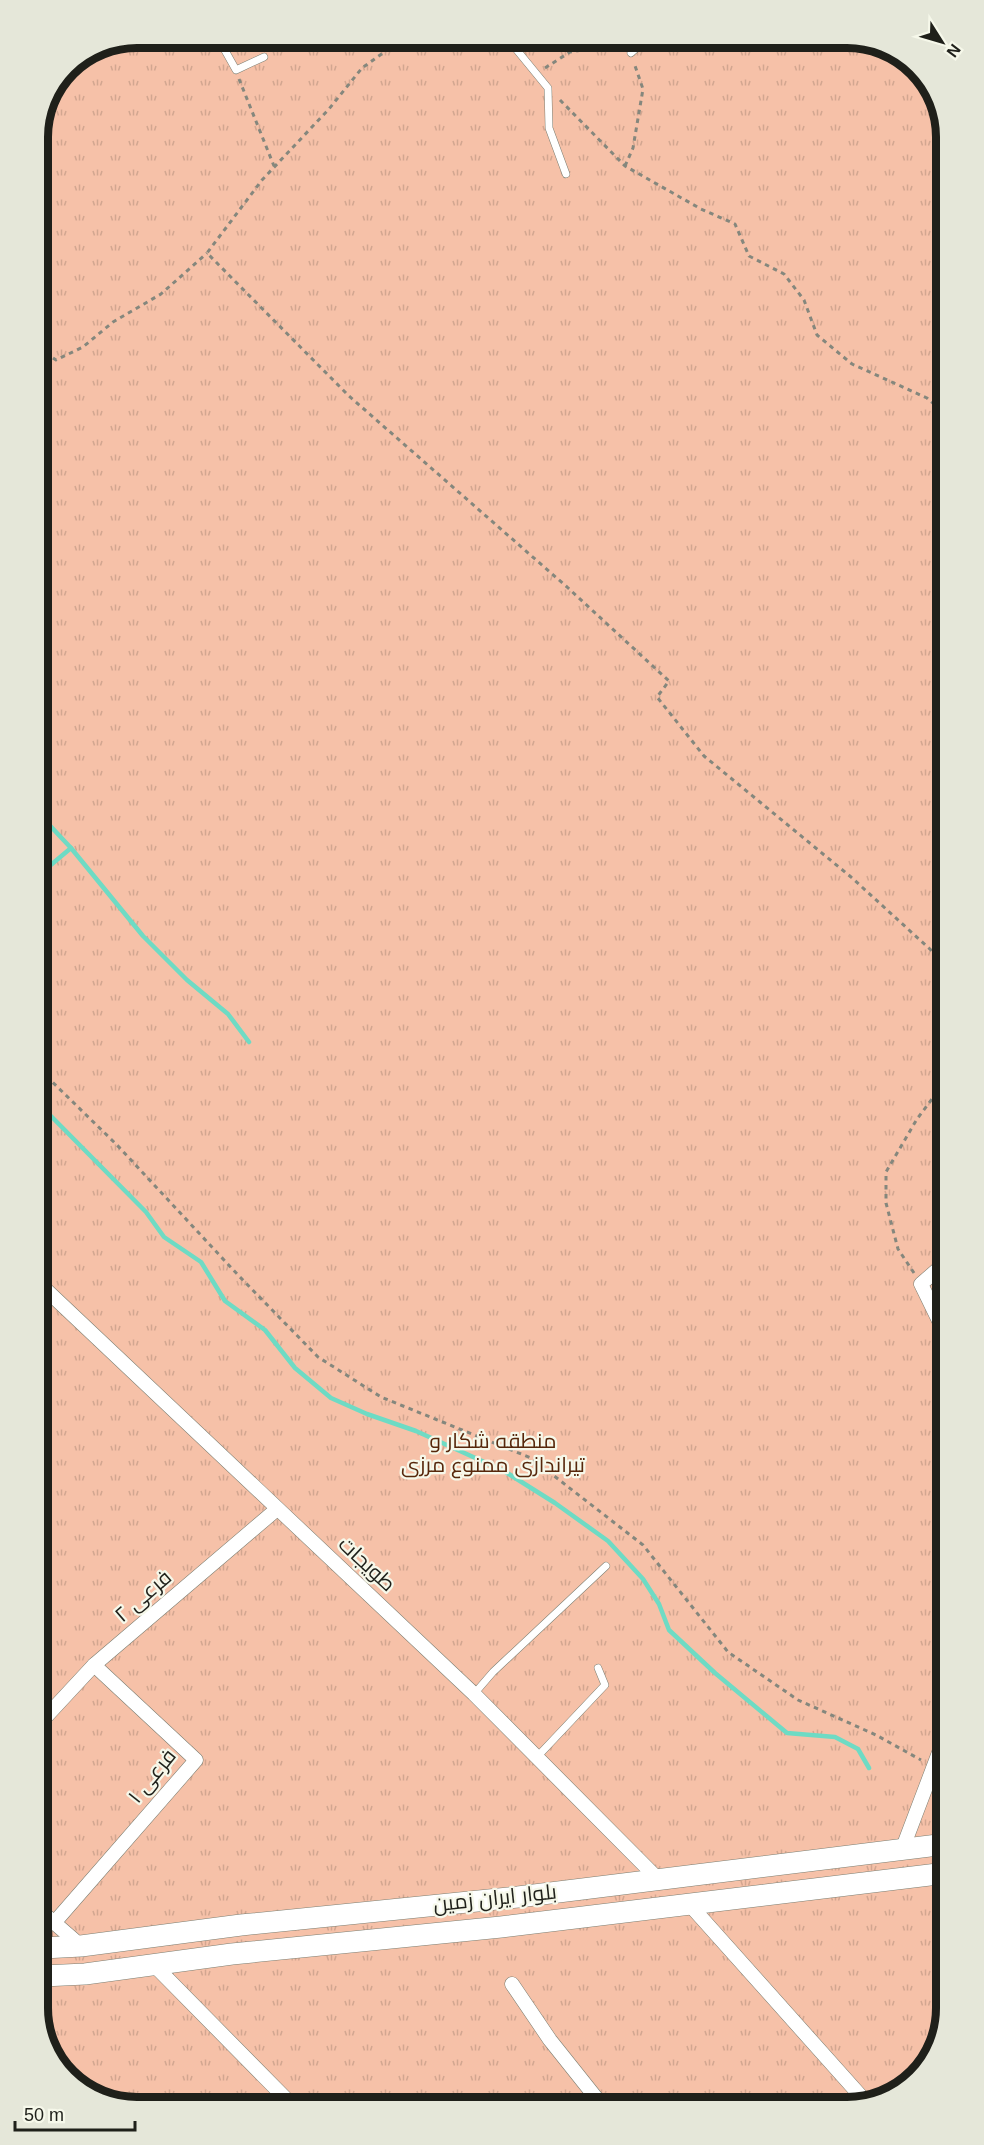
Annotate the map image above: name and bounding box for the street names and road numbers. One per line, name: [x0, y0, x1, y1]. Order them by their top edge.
street label: طویجات: [334, 1532, 400, 1596]
street label: فرعی ۲: [110, 1565, 177, 1628]
street label: فرعی ۱: [123, 1744, 182, 1808]
street label: بلوار ایران زمین: [432, 1880, 558, 1917]

